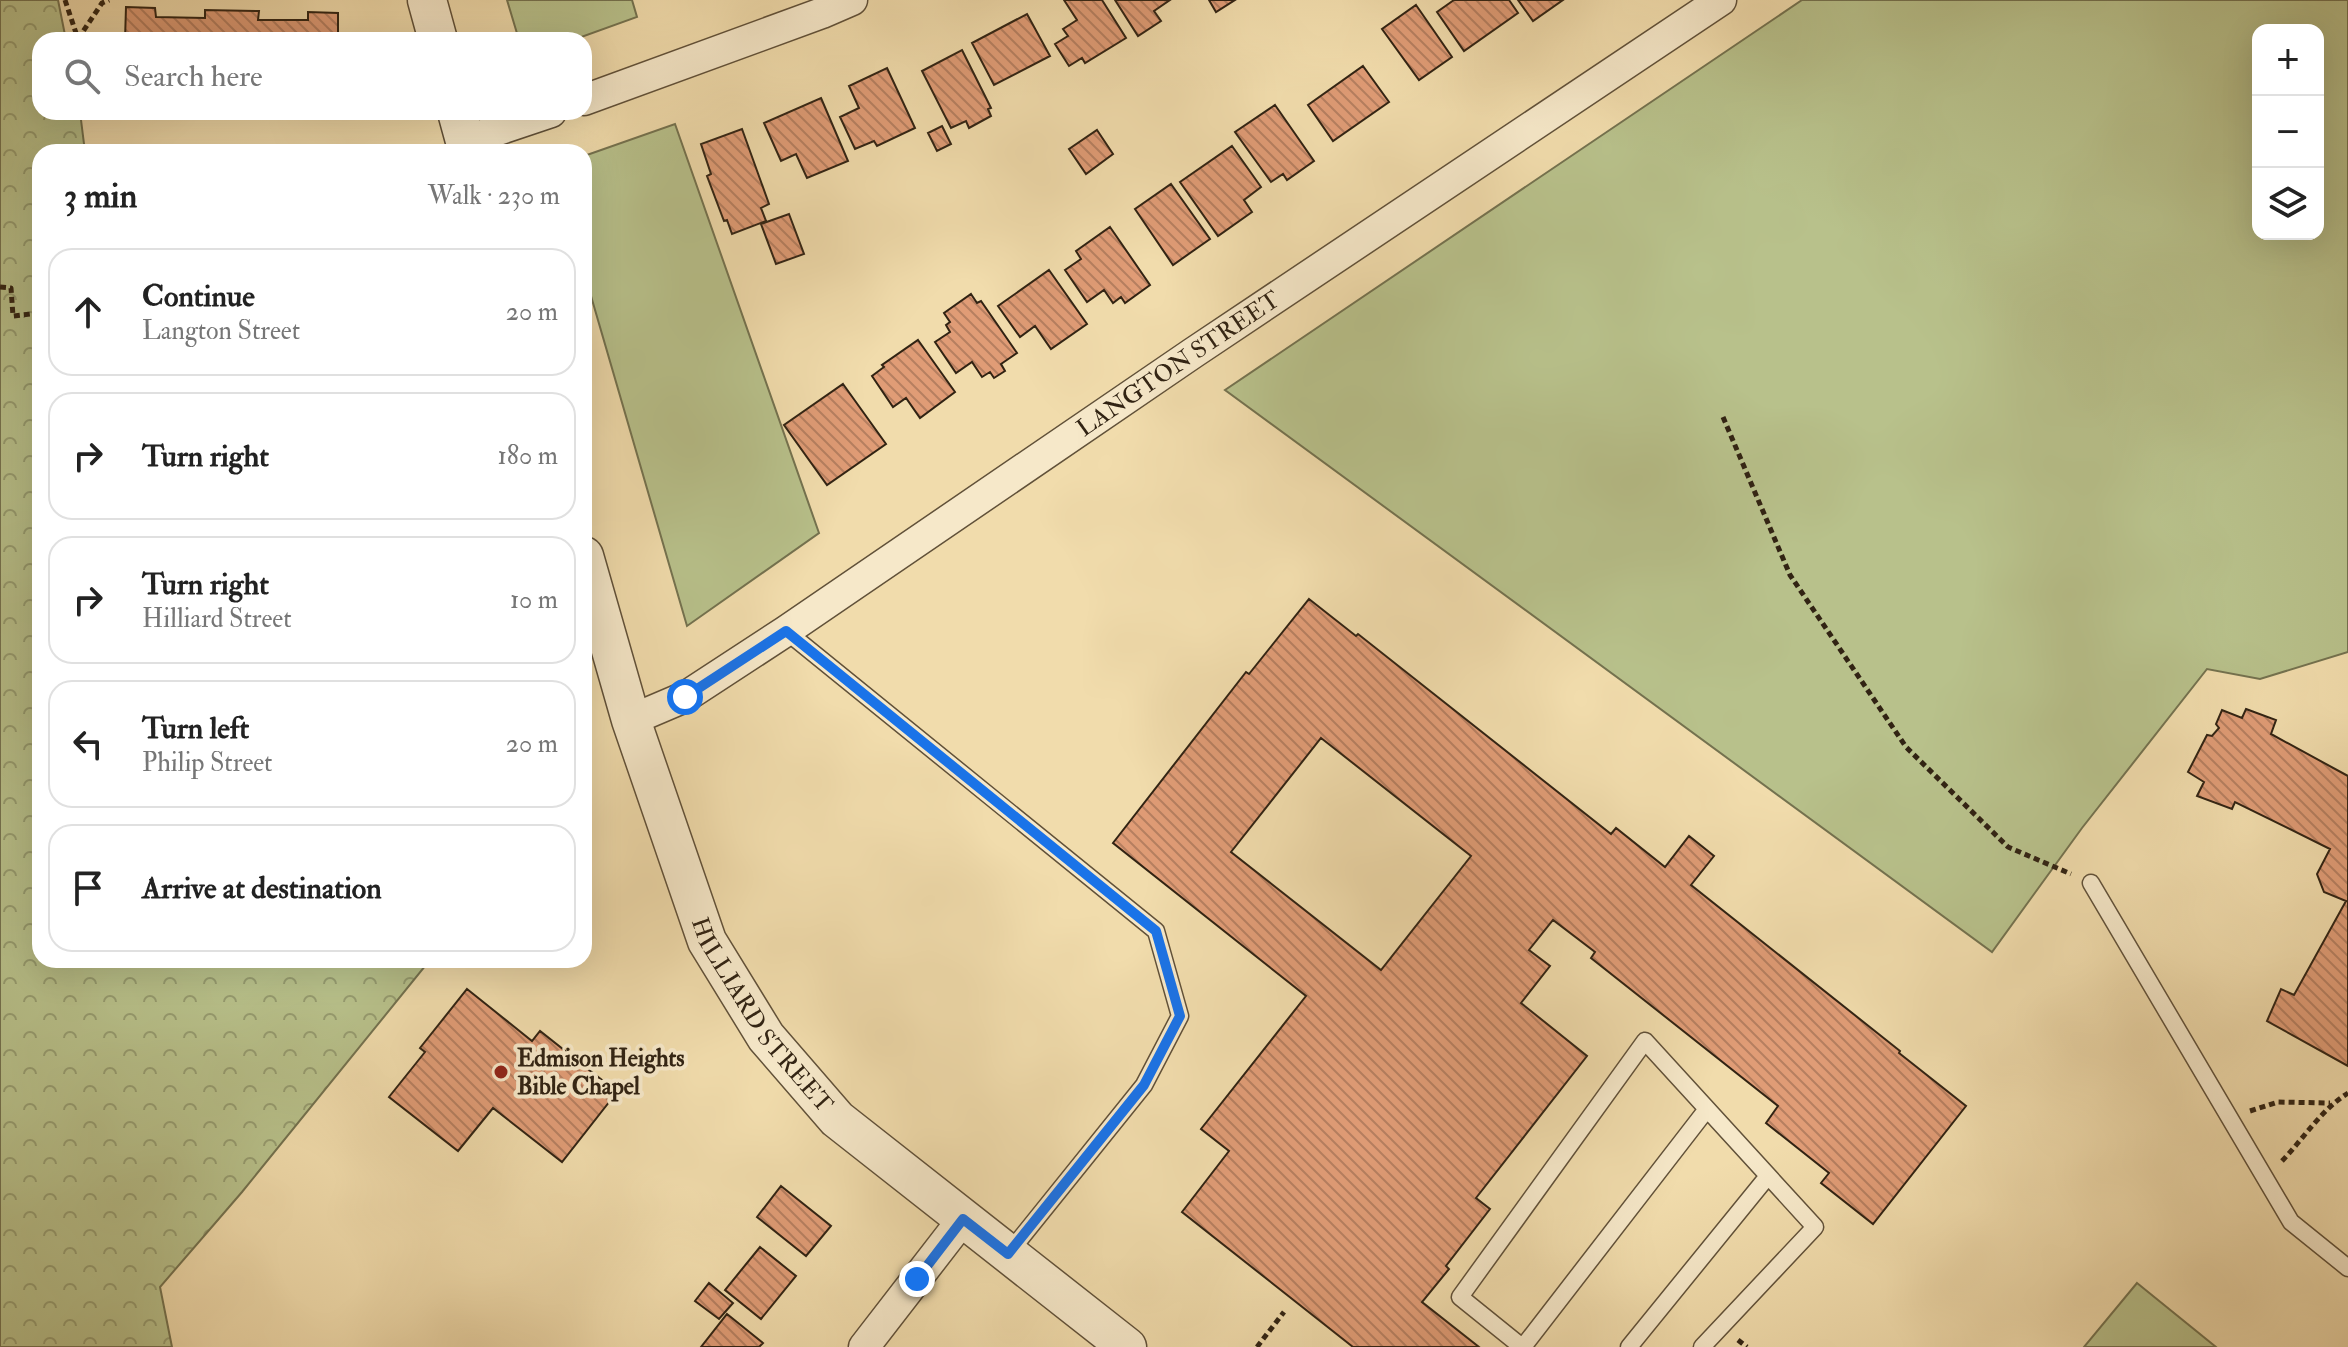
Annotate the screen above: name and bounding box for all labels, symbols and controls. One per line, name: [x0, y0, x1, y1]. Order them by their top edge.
map controls: [2252, 24, 2324, 240]
button: +: [2252, 24, 2324, 96]
search box: [32, 32, 592, 120]
icon: search: [60, 54, 104, 98]
text: Search here: [124, 58, 263, 95]
button: −: [2252, 96, 2324, 168]
button: layers: [2252, 168, 2324, 240]
text: 3 min: [64, 175, 137, 218]
text: Walk · 230 m: [428, 180, 560, 212]
text: Continue: [142, 278, 255, 315]
street label: LANGTON STREET: [1071, 284, 1286, 444]
icon: ahead: [66, 290, 110, 334]
text: 20 m: [506, 296, 558, 328]
text: Langton Street: [142, 315, 300, 347]
icon: right: [66, 434, 110, 478]
text: Turn right: [142, 438, 269, 475]
text: 180 m: [498, 440, 558, 472]
text: Turn right: [142, 566, 269, 603]
icon: right: [66, 578, 110, 622]
text: 10 m: [510, 584, 558, 616]
text: Hilliard Street: [142, 603, 292, 635]
route start: [667, 679, 703, 715]
text: Turn left: [142, 710, 249, 747]
icon: left: [66, 722, 110, 766]
text: 20 m: [506, 728, 558, 760]
text: Philip Street: [142, 747, 273, 779]
icon: arrive: [66, 866, 110, 910]
text: Arrive at destination: [142, 870, 382, 907]
street label: HILLIARD STREET: [684, 913, 840, 1119]
place label: Edmison Heights Bible Chapel: [517, 1043, 684, 1102]
marker: Edmison Heights Bible Chapel: [492, 1063, 510, 1081]
route end: [899, 1261, 935, 1297]

